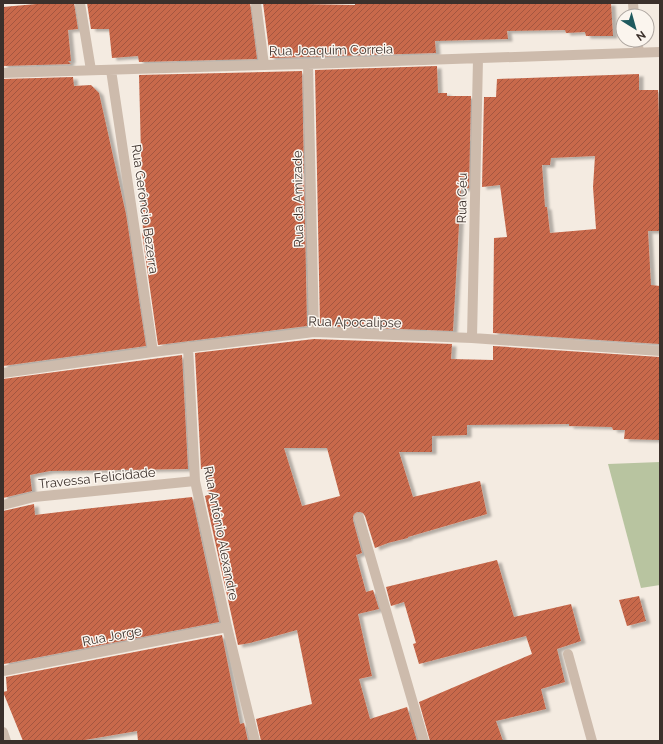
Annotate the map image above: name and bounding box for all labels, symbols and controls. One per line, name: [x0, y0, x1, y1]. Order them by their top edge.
north arrow: [615, 8, 655, 48]
text: N: [633, 28, 648, 43]
street label: Rua Joaquim Correia: [269, 41, 393, 59]
street label: Rua Gerôncio Bezerra: [128, 143, 162, 275]
street label: Rua da Amizade: [290, 150, 306, 248]
street label: Rua Céu: [454, 172, 470, 224]
street label: Rua Apocalipse: [308, 314, 402, 330]
street label: Travessa Felicidade: [38, 464, 157, 492]
street label: Rua Antônio Alexandre: [201, 465, 241, 602]
street label: Rua Jorge: [81, 623, 143, 649]

